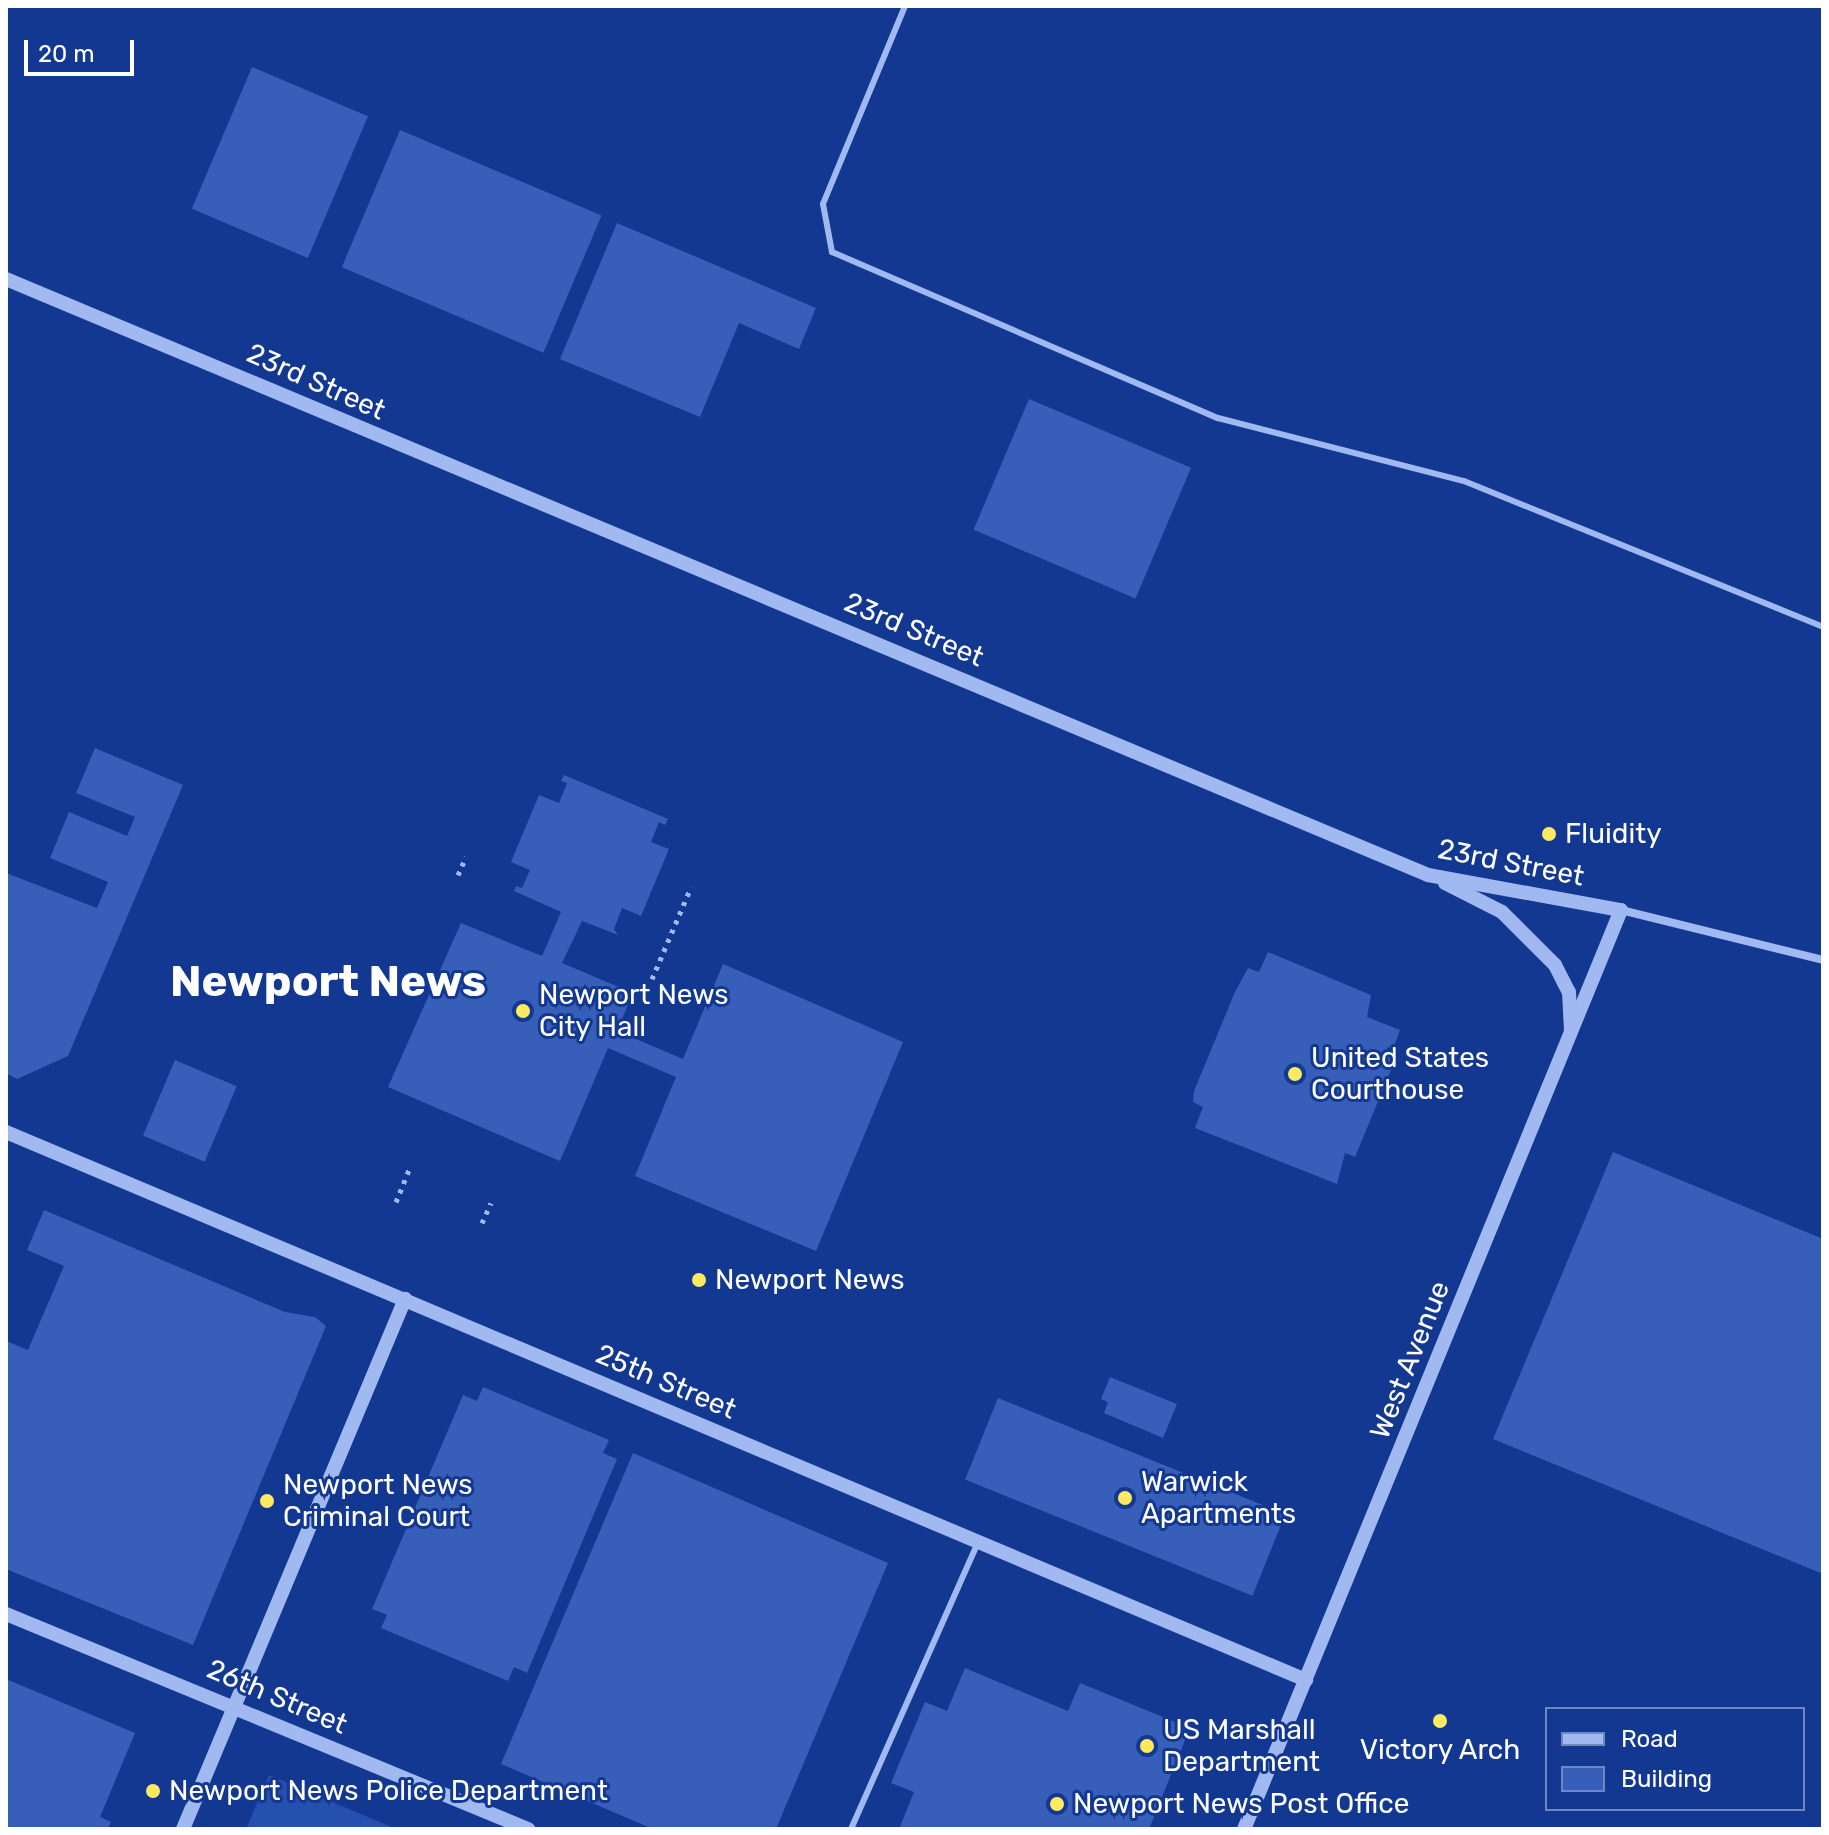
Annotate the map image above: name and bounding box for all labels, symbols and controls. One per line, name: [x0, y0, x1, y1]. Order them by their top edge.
scale bar: [28, 24, 138, 74]
text: 20 m: [38, 40, 95, 68]
street label: 23rd Street: [242, 337, 390, 427]
street label: 23rd Street: [839, 586, 989, 674]
place label: Fluidity: [1565, 817, 1662, 851]
marker: Fluidity: [1540, 825, 1558, 843]
street label: 23rd Street: [1435, 832, 1587, 894]
district label: Newport News: [170, 955, 486, 1007]
place label: Newport News City Hall: [539, 978, 729, 1044]
marker: Newport News City Hall: [514, 1002, 532, 1020]
place label: United States Courthouse: [1311, 1041, 1489, 1107]
marker: United States Courthouse: [1286, 1065, 1304, 1083]
place label: Newport News: [715, 1263, 905, 1297]
marker: Newport News: [690, 1271, 708, 1289]
street label: West Avenue: [1363, 1276, 1457, 1444]
street label: 25th Street: [591, 1337, 741, 1427]
place label: Warwick Apartments: [1141, 1465, 1296, 1531]
place label: Newport News Criminal Court: [283, 1468, 473, 1534]
marker: Warwick Apartments: [1116, 1489, 1134, 1507]
marker: Newport News Criminal Court: [258, 1492, 276, 1510]
street label: 26th Street: [202, 1652, 352, 1742]
legend: [1545, 1707, 1805, 1811]
marker: Victory Arch: [1431, 1712, 1449, 1730]
place label: US Marshall Department: [1163, 1713, 1320, 1779]
text: Road: [1621, 1725, 1678, 1753]
place label: Victory Arch: [1359, 1733, 1521, 1767]
marker: US Marshall Department: [1138, 1737, 1156, 1755]
text: Building: [1621, 1765, 1712, 1793]
place label: Newport News Police Department: [169, 1774, 608, 1808]
marker: Newport News Police Department: [144, 1782, 162, 1800]
place label: Newport News Post Office: [1073, 1787, 1409, 1821]
marker: Newport News Post Office: [1048, 1795, 1066, 1813]

